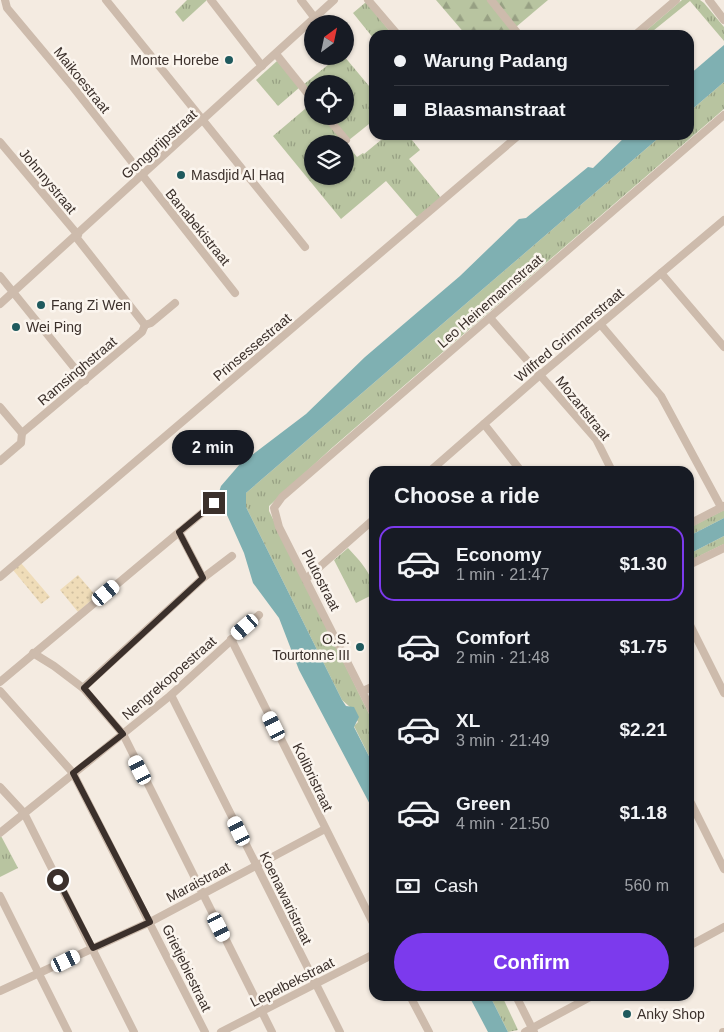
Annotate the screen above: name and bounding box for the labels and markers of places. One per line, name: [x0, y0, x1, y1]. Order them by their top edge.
place label: Monte Horebe: [130, 52, 219, 68]
marker: Monte Horebe: [223, 54, 235, 66]
place label: Masdjid Al Haq: [191, 167, 284, 183]
marker: Masdjid Al Haq: [175, 169, 187, 181]
place label: Fang Zi Wen: [51, 297, 131, 313]
marker: Fang Zi Wen: [35, 299, 47, 311]
place label: Wei Ping: [26, 319, 82, 335]
marker: Wei Ping: [10, 321, 22, 333]
place label: O.S. Tourtonne III: [272, 631, 350, 663]
marker: O.S. Tourtonne III: [354, 641, 366, 653]
place label: Anky Shop: [637, 1006, 705, 1022]
marker: Anky Shop: [621, 1008, 633, 1020]

